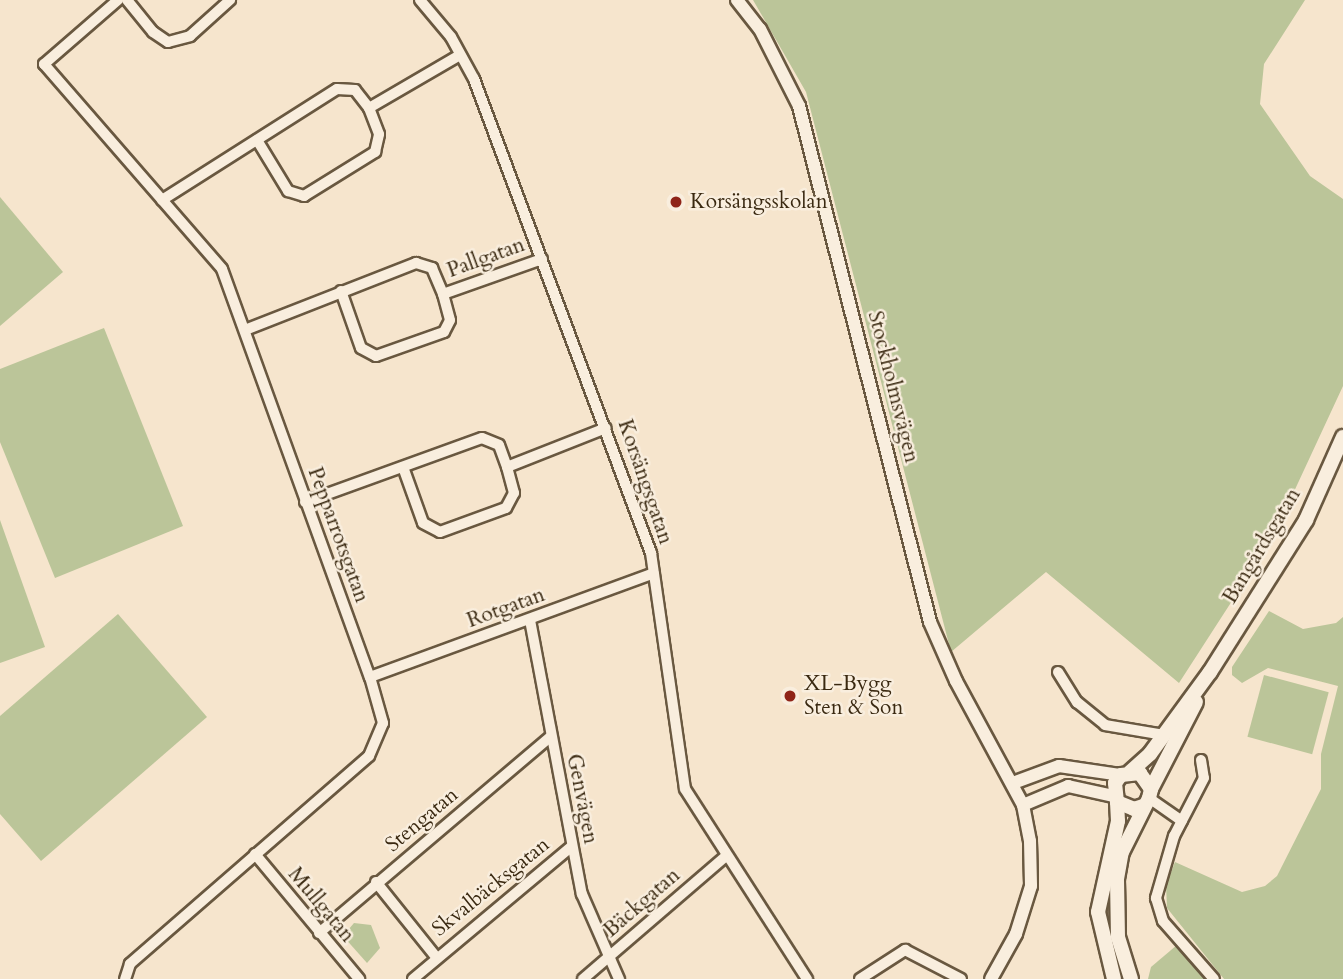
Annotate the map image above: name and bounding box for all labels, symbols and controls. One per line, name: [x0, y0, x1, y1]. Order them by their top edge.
place label: Korsängsskolan: [690, 189, 828, 215]
marker: Korsängsskolan: [668, 194, 684, 210]
street label: Pallgatan: [444, 232, 528, 284]
street label: Stockholmsvägen: [862, 309, 924, 465]
street label: Korsängsgatan: [612, 416, 678, 548]
street label: Pepparrotsgatan: [302, 464, 374, 606]
street label: Bangårdsgatan: [1218, 484, 1306, 608]
street label: Rotgatan: [464, 582, 548, 634]
place label: XL-Bygg Sten & Son: [804, 671, 903, 721]
marker: XL-Bygg Sten & Son: [782, 688, 798, 704]
street label: Genvägen: [561, 752, 603, 846]
street label: Stengatan: [381, 782, 463, 858]
street label: Skvalbäcksgatan: [427, 832, 555, 942]
street label: Mullgatan: [282, 862, 360, 948]
street label: Bäckgatan: [599, 863, 685, 943]

